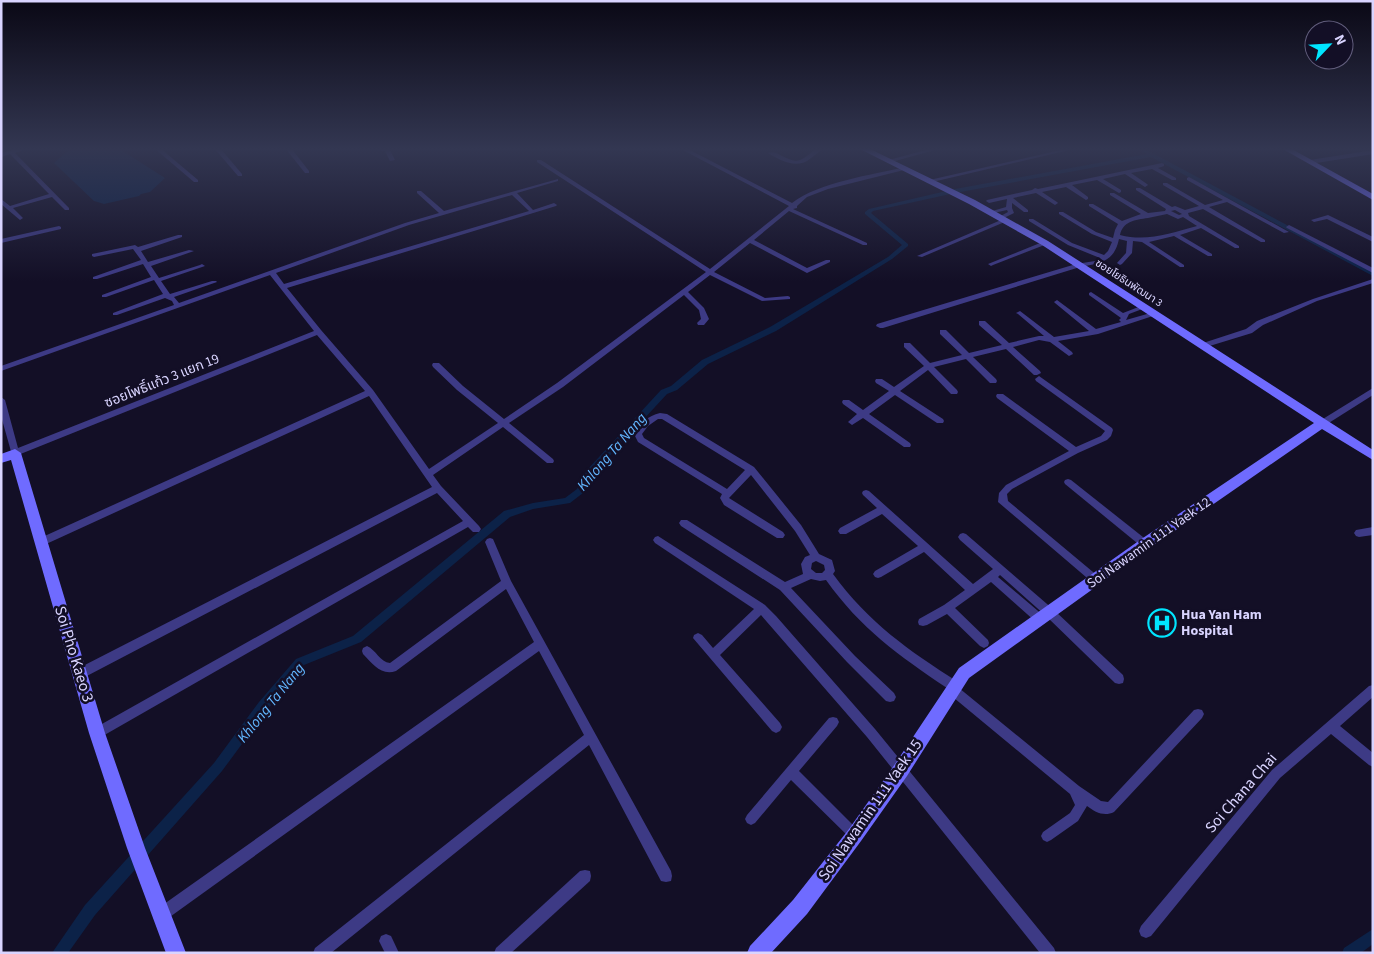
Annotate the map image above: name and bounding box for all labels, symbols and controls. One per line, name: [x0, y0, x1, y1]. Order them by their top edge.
north arrow: [1304, 20, 1354, 70]
text: N: [1329, 31, 1351, 48]
street label: ซอยโยธินพัฒนา 3: [1092, 256, 1166, 310]
street label: ซอยโพธิ์แก้ว 3 แยก 19: [102, 349, 222, 413]
water label: Khlong Ta Nang: [572, 408, 652, 496]
street label: Soi Nawamin 111 Yaek 12: [1083, 493, 1215, 593]
street label: Soi Pho Kaeo 3: [49, 603, 99, 705]
place label: Hua Yan Ham Hospital: [1181, 605, 1262, 641]
hospital icon: Hua Yan Ham Hospital: [1147, 608, 1177, 638]
water label: Khlong Ta Nang: [232, 659, 310, 747]
street label: Soi Nawamin 111 Yaek 15: [813, 735, 927, 885]
street label: Soi Chana Chai: [1200, 748, 1282, 838]

